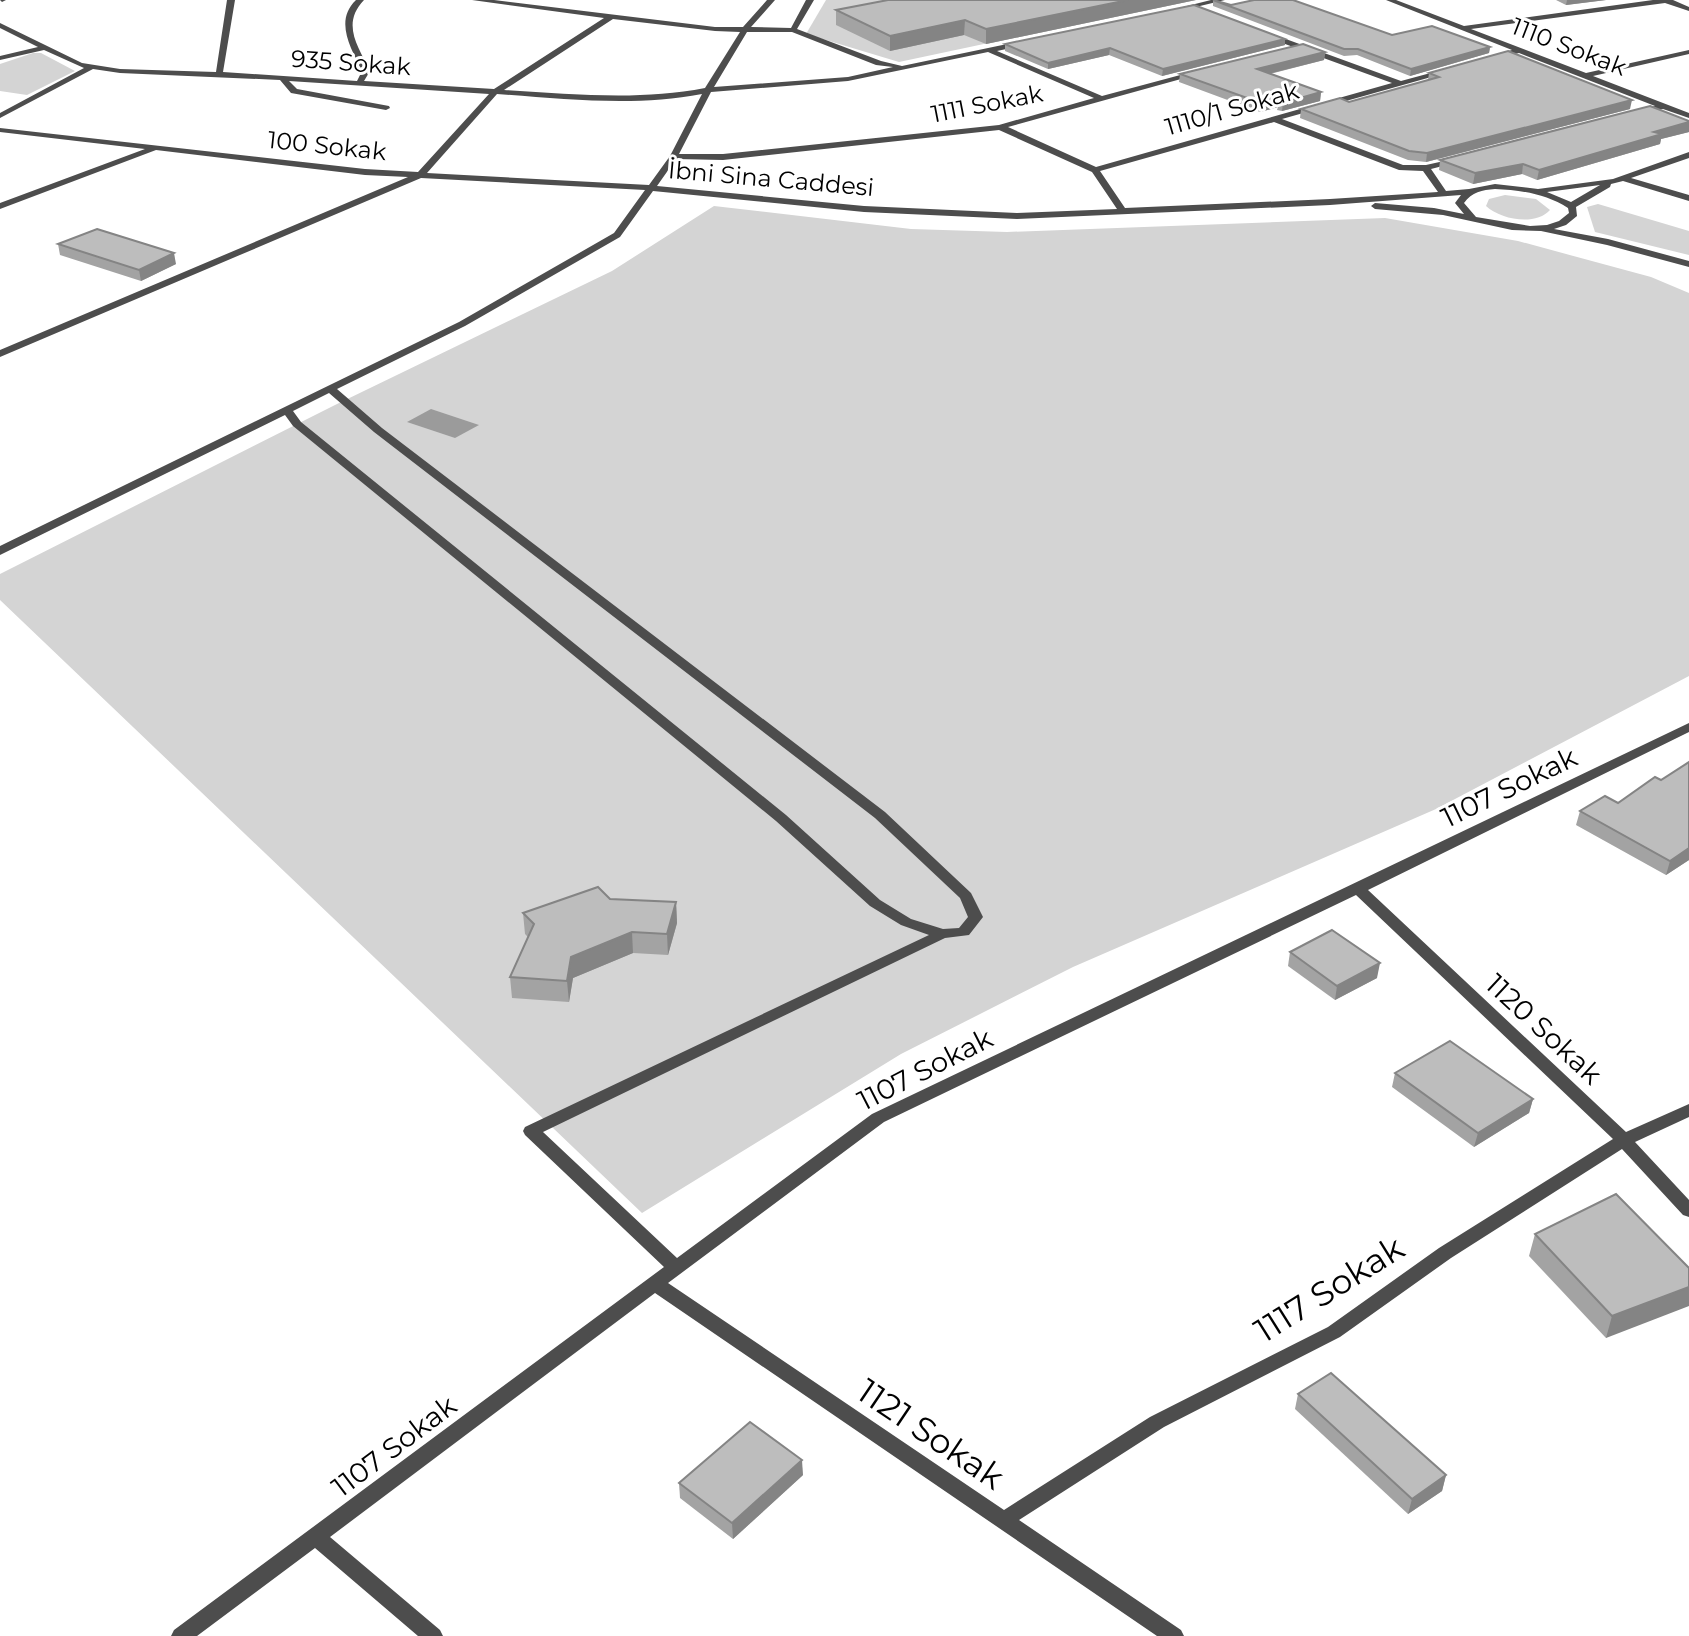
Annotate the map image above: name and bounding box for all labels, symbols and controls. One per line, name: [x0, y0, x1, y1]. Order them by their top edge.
street label: 1110 Sokak: [1508, 11, 1631, 82]
street label: 935 Sokak: [290, 44, 413, 81]
street label: 1110/1 Sokak: [1162, 75, 1303, 141]
street label: 1111 Sokak: [928, 78, 1046, 129]
street label: 100 Sokak: [266, 125, 388, 166]
street label: İbni Sina Caddesi: [667, 155, 875, 202]
street label: 1107 Sokak: [1436, 739, 1583, 834]
street label: 1120 Sokak: [1479, 967, 1609, 1092]
street label: 1107 Sokak: [852, 1020, 998, 1117]
street label: 1117 Sokak: [1246, 1226, 1412, 1351]
street label: 1121 Sokak: [850, 1370, 1013, 1499]
street label: 1107 Sokak: [325, 1388, 463, 1504]

